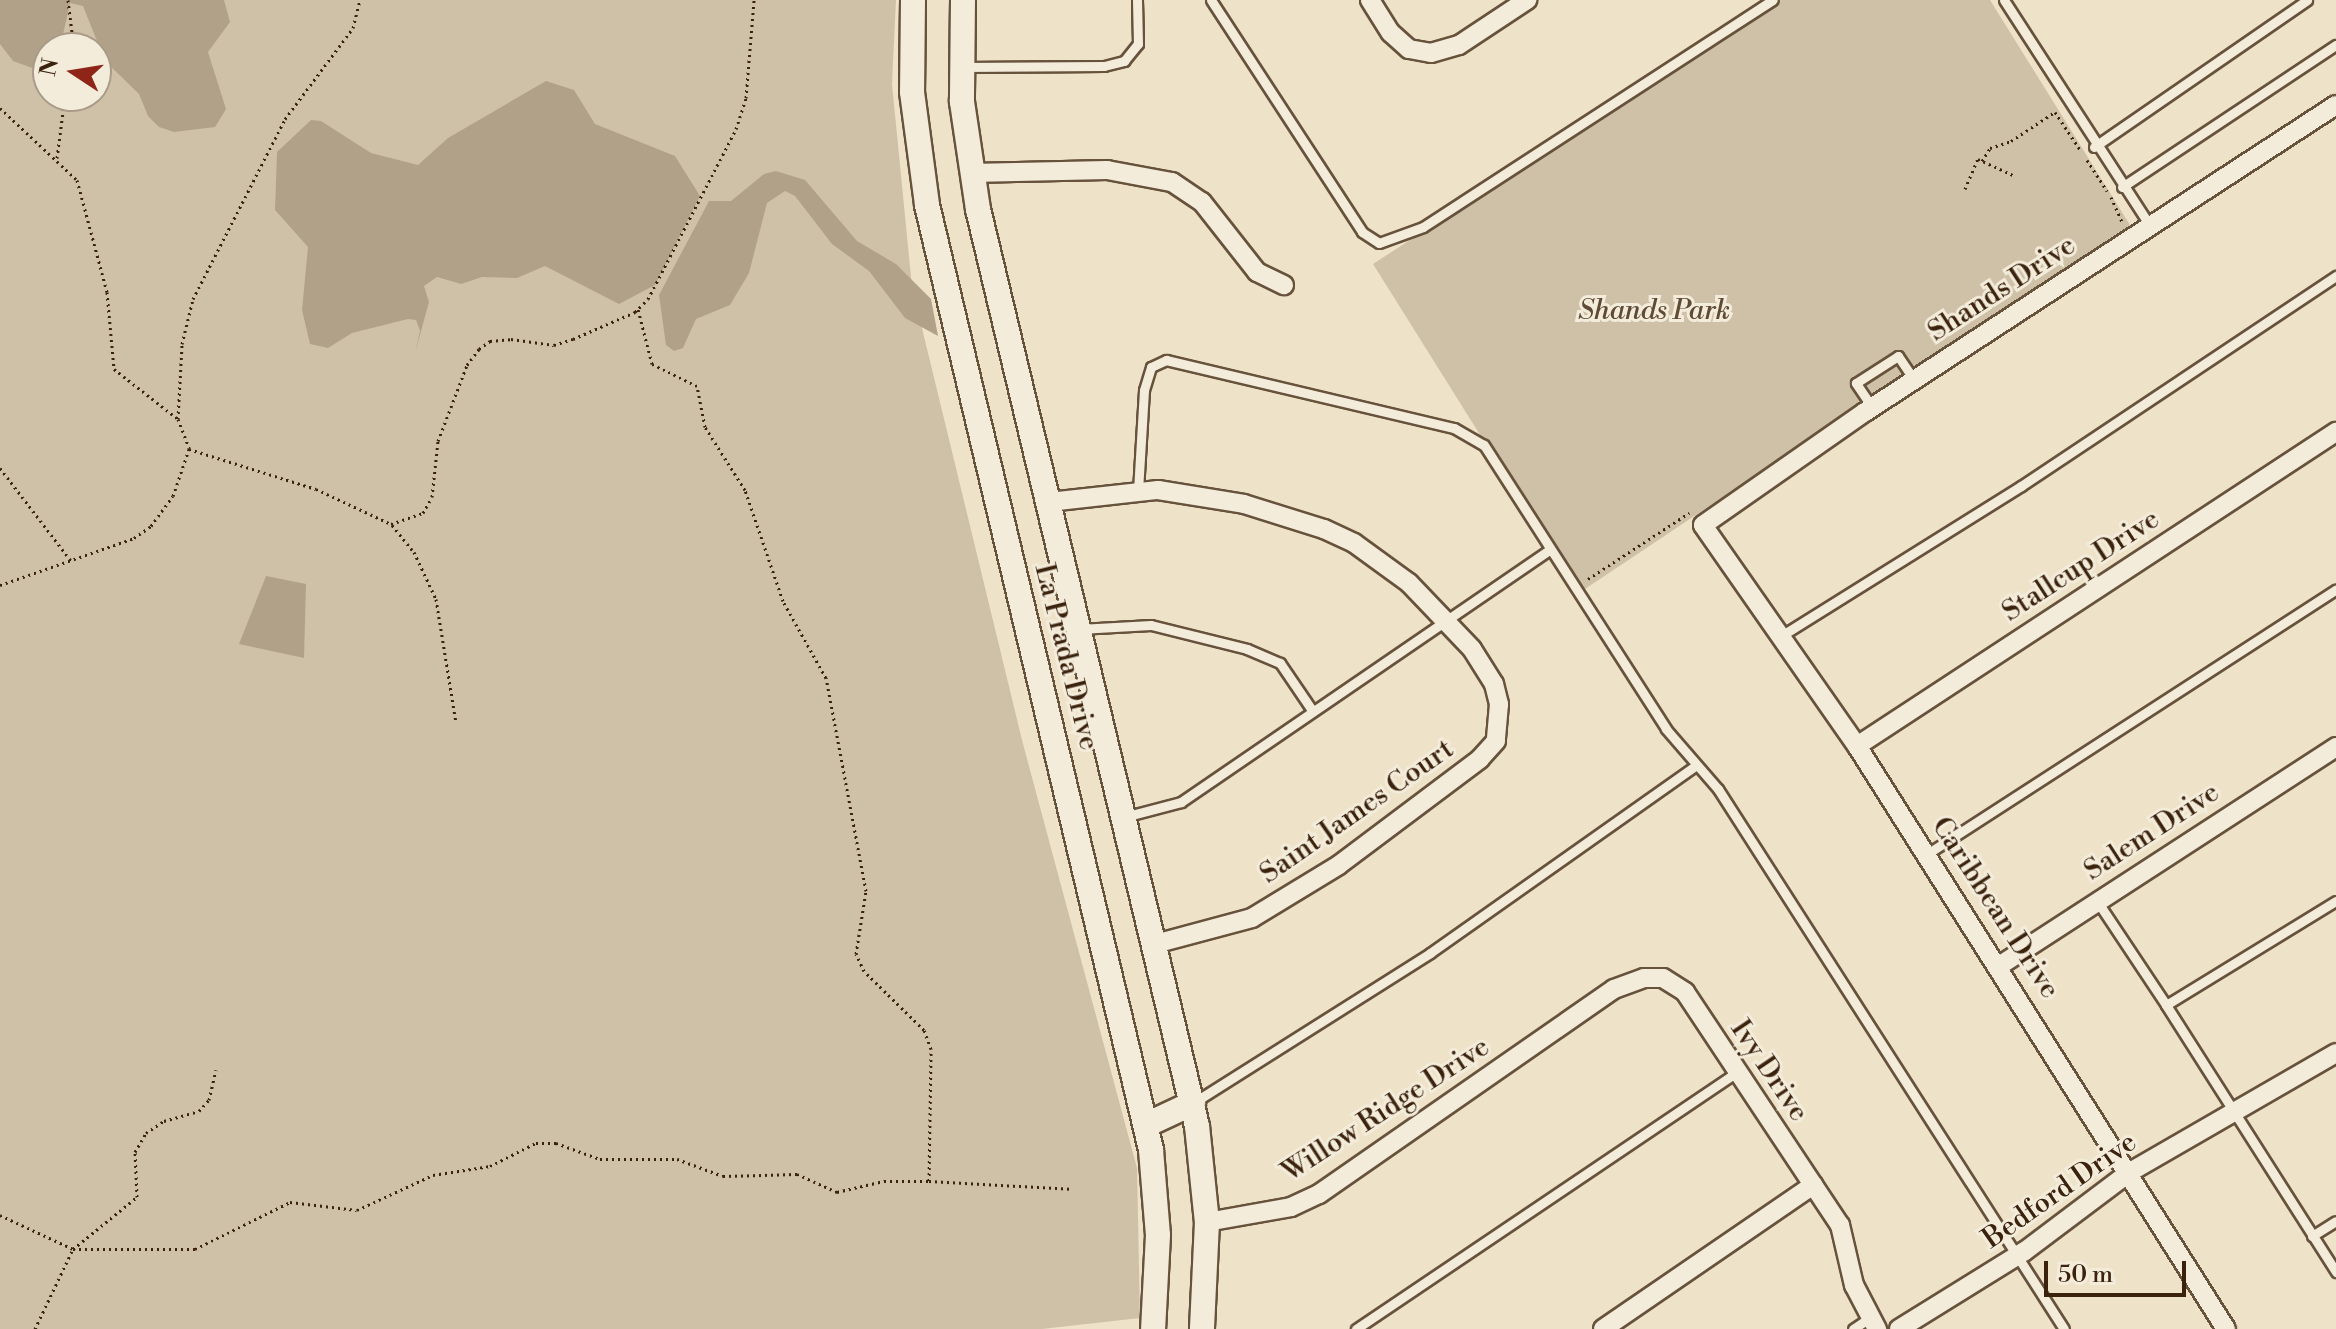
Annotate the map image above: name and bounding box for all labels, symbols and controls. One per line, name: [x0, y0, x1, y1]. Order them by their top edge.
north arrow: [32, 32, 112, 112]
text: N: [35, 56, 65, 79]
street label: Shands Drive: [1922, 229, 2082, 349]
park label: Shands Park: [1578, 294, 1730, 328]
street label: Stallcup Drive: [1996, 503, 2166, 629]
street label: La Prada Drive: [1027, 560, 1105, 754]
street label: Saint James Court: [1254, 733, 1460, 891]
street label: Salem Drive: [2078, 776, 2226, 888]
street label: Caribbean Drive: [1924, 811, 2066, 1005]
street label: Ivy Drive: [1723, 1014, 1815, 1128]
street label: Willow Ridge Drive: [1276, 1030, 1496, 1190]
street label: Bedford Drive: [1977, 1126, 2143, 1256]
scale bar: [2048, 1245, 2190, 1295]
text: 50 m: [2058, 1260, 2113, 1290]

